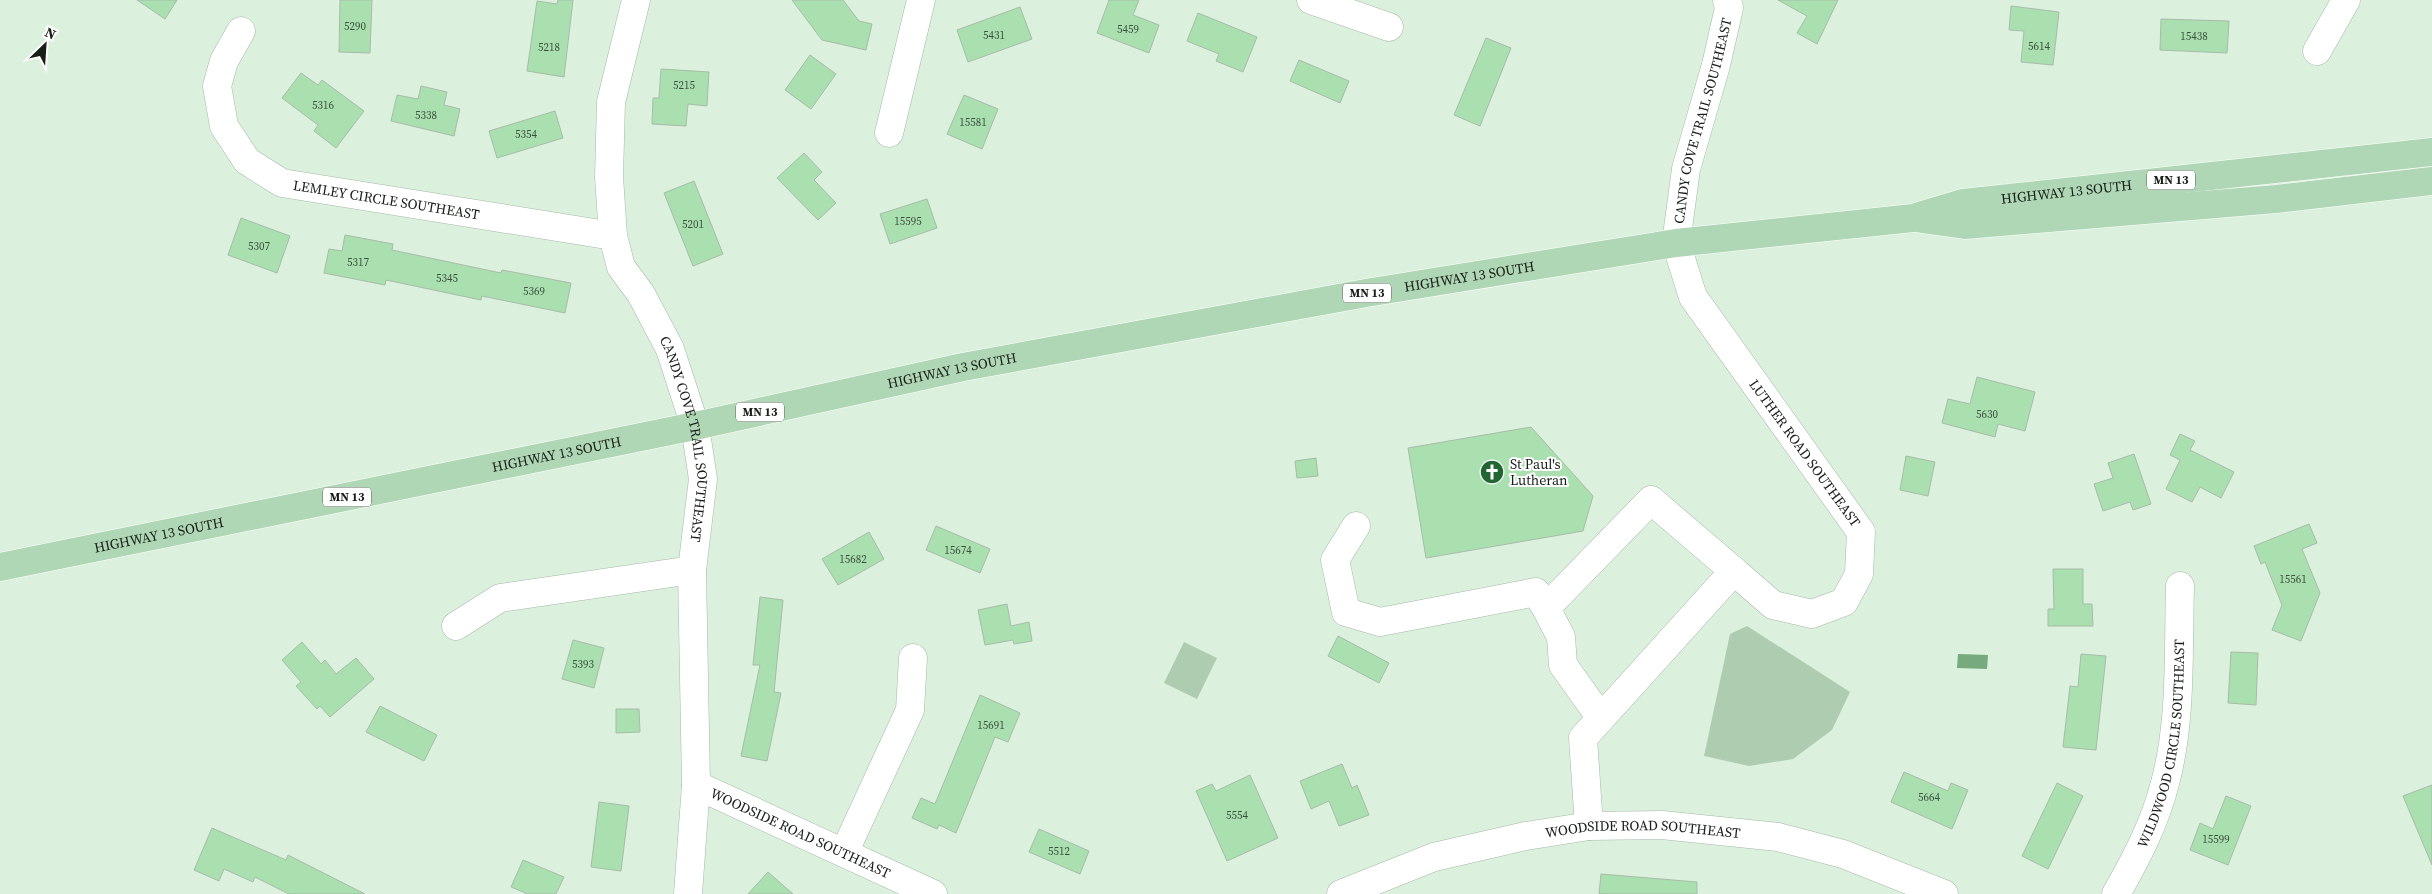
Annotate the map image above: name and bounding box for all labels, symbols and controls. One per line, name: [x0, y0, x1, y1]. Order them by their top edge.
street label: CANDY COVE TRAIL SOUTHEAST: [1669, 15, 1737, 225]
house number: 5290: [344, 19, 366, 34]
north arrow: [20, 20, 70, 70]
text: N: [42, 22, 59, 44]
house number: 5459: [1117, 22, 1139, 37]
house number: 5431: [983, 28, 1005, 43]
house number: 15438: [2180, 29, 2208, 44]
house number: 5614: [2028, 39, 2050, 54]
house number: 5218: [538, 40, 560, 55]
house number: 5215: [673, 78, 695, 93]
house number: 5316: [312, 98, 334, 113]
house number: 5338: [415, 108, 437, 123]
house number: 15581: [959, 115, 987, 130]
house number: 5354: [515, 127, 537, 142]
road number: MN 13: [2147, 170, 2195, 190]
street label: LEMLEY CIRCLE SOUTHEAST: [292, 175, 481, 225]
street label: HIGHWAY 13 SOUTH: [2000, 175, 2133, 209]
house number: 15595: [894, 214, 922, 229]
house number: 5201: [682, 217, 704, 232]
house number: 5307: [248, 239, 270, 254]
house number: 5317: [347, 255, 369, 270]
street label: HIGHWAY 13 SOUTH: [1403, 256, 1536, 297]
house number: 5345: [436, 271, 458, 286]
house number: 5369: [523, 284, 545, 299]
road number: MN 13: [1343, 284, 1391, 302]
street label: CANDY COVE TRAIL SOUTHEAST: [655, 332, 713, 543]
street label: HIGHWAY 13 SOUTH: [885, 347, 1018, 393]
street label: LUTHER ROAD SOUTHEAST: [1745, 375, 1866, 531]
road number: MN 13: [736, 402, 784, 422]
house number: 5630: [1976, 407, 1998, 422]
street label: HIGHWAY 13 SOUTH: [490, 431, 623, 477]
place label: St Paul's Lutheran: [1510, 454, 1568, 490]
church icon: St Paul's Lutheran: [1479, 459, 1505, 485]
road number: MN 13: [323, 488, 371, 507]
street label: HIGHWAY 13 SOUTH: [92, 512, 225, 558]
house number: 15674: [944, 543, 972, 558]
house number: 15682: [839, 552, 867, 567]
house number: 15561: [2279, 572, 2307, 587]
street label: WILDWOOD CIRCLE SOUTHEAST: [2132, 639, 2189, 851]
house number: 5393: [572, 657, 594, 672]
house number: 15691: [977, 718, 1005, 733]
street label: WOODSIDE ROAD SOUTHEAST: [707, 783, 894, 883]
house number: 5664: [1918, 790, 1940, 805]
house number: 5554: [1226, 808, 1248, 823]
street label: WOODSIDE ROAD SOUTHEAST: [1544, 815, 1742, 843]
house number: 15599: [2202, 832, 2230, 847]
house number: 5512: [1048, 844, 1070, 859]

